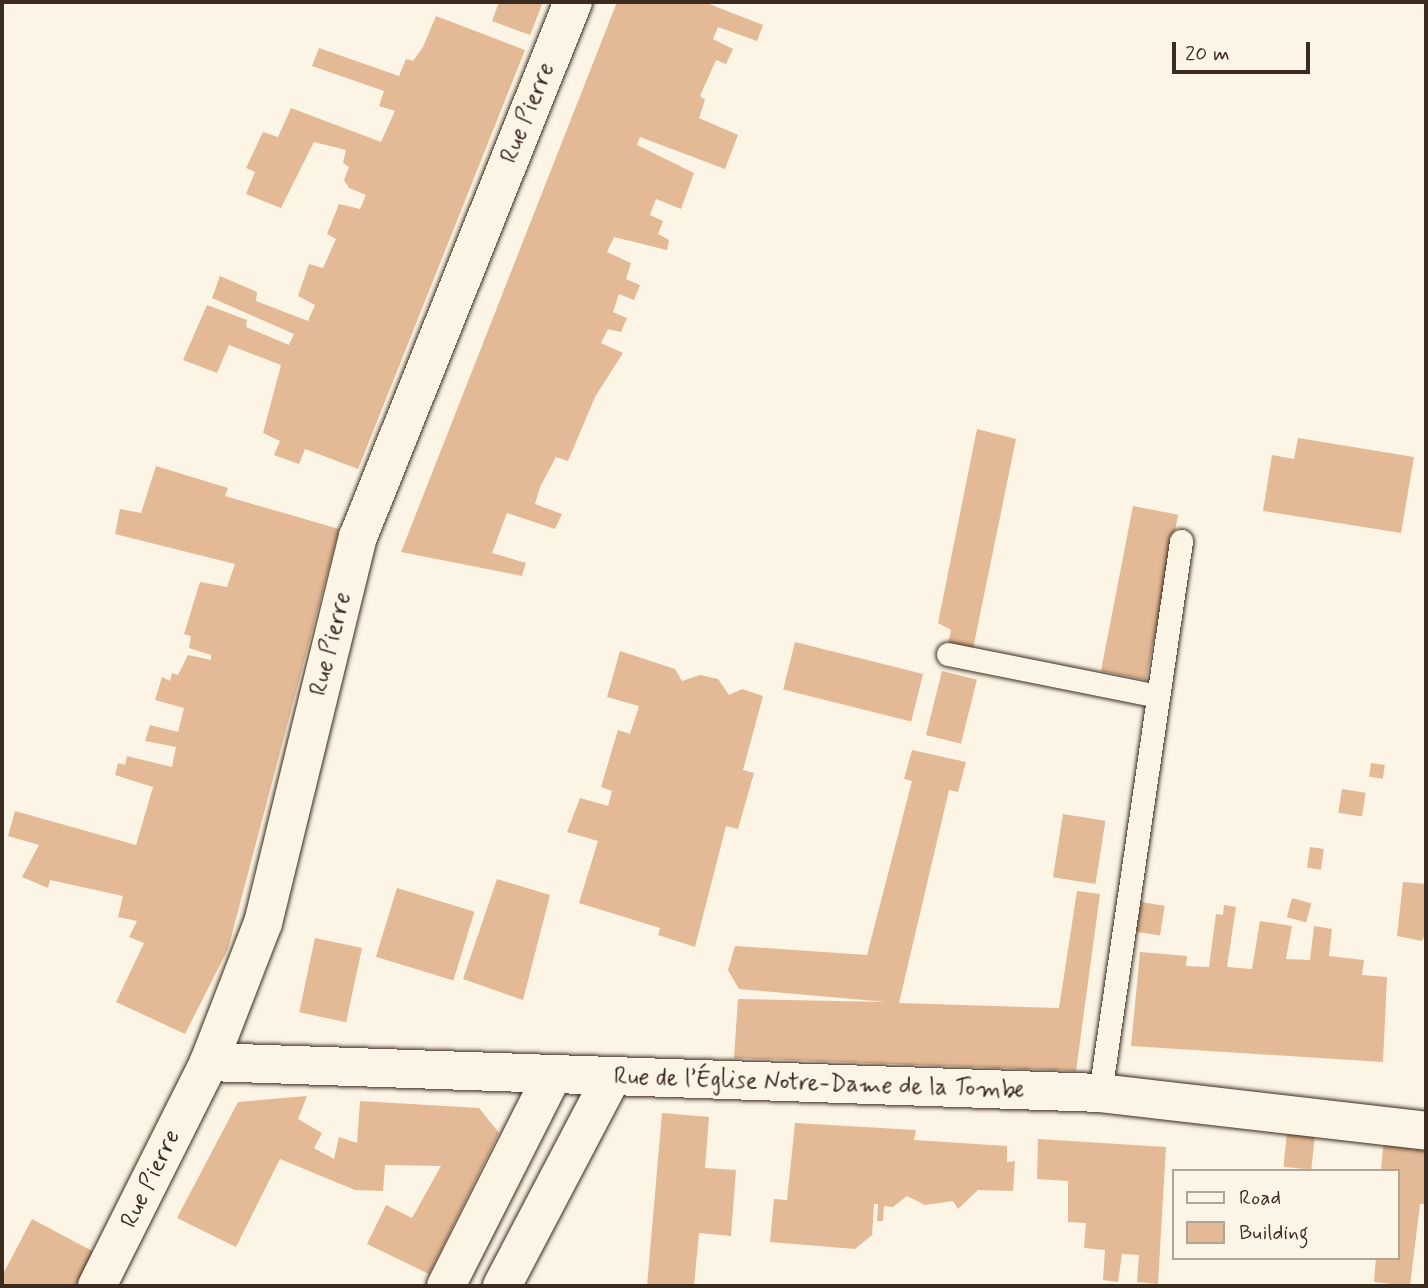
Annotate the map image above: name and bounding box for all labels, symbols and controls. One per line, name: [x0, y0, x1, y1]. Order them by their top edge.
scale bar: [1176, 28, 1314, 72]
text: 20 m: [1185, 40, 1230, 68]
street label: Rue Pierre: [495, 60, 561, 166]
street label: Rue Pierre: [305, 591, 357, 697]
street label: Rue de l’Église Notre-Dame de la Tombe: [615, 1062, 1023, 1106]
street label: Rue Pierre: [116, 1126, 186, 1232]
legend: [1172, 1169, 1400, 1260]
text: Road: [1239, 1184, 1281, 1212]
text: Building: [1239, 1219, 1309, 1247]

